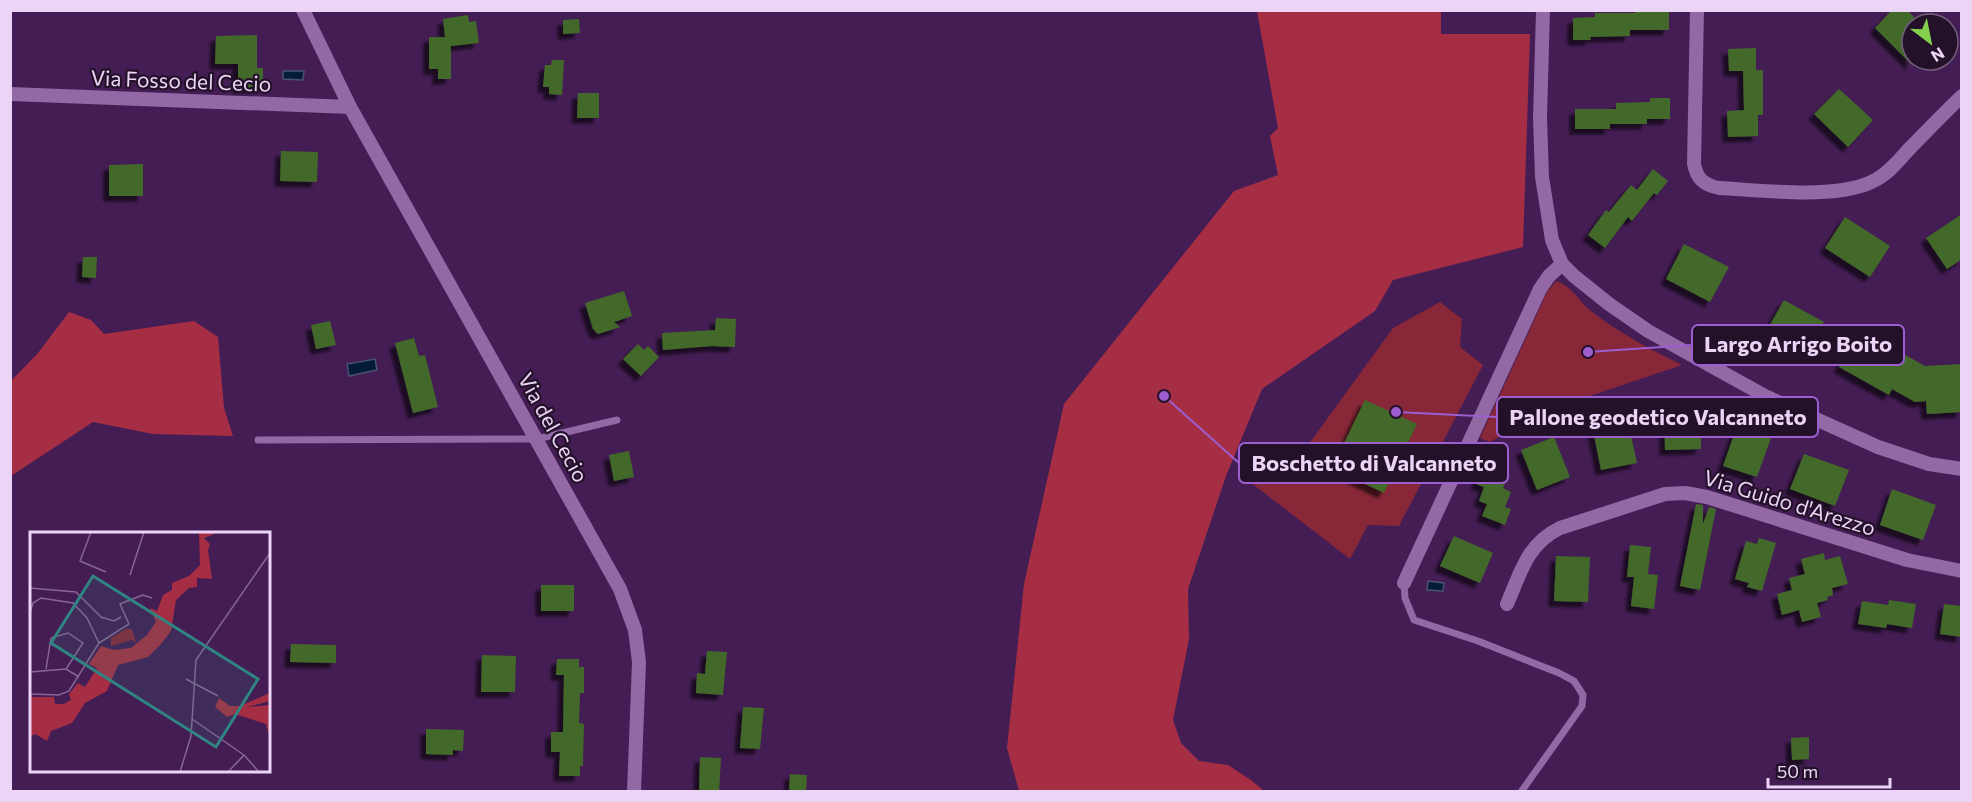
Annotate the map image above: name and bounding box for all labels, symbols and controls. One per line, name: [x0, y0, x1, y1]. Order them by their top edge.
north arrow: [1900, 12, 1960, 72]
text: N: [1928, 44, 1948, 66]
street label: Via Fosso del Cecio: [90, 64, 272, 96]
callout: Largo Arrigo Boito: [1692, 325, 1904, 365]
text: Largo Arrigo Boito: [1704, 330, 1892, 357]
street label: Via del Cecio: [514, 368, 594, 486]
callout: Pallone geodetico Valcanneto: [1497, 397, 1818, 437]
text: Pallone geodetico Valcanneto: [1509, 403, 1807, 430]
callout: Boschetto di Valcanneto: [1239, 443, 1508, 483]
text: Boschetto di Valcanneto: [1251, 449, 1497, 476]
street label: Via Guido d'Arezzo: [1701, 464, 1879, 540]
inset map: [30, 532, 270, 772]
scale bar: [1768, 751, 1890, 789]
text: 50 m: [1777, 760, 1818, 782]

